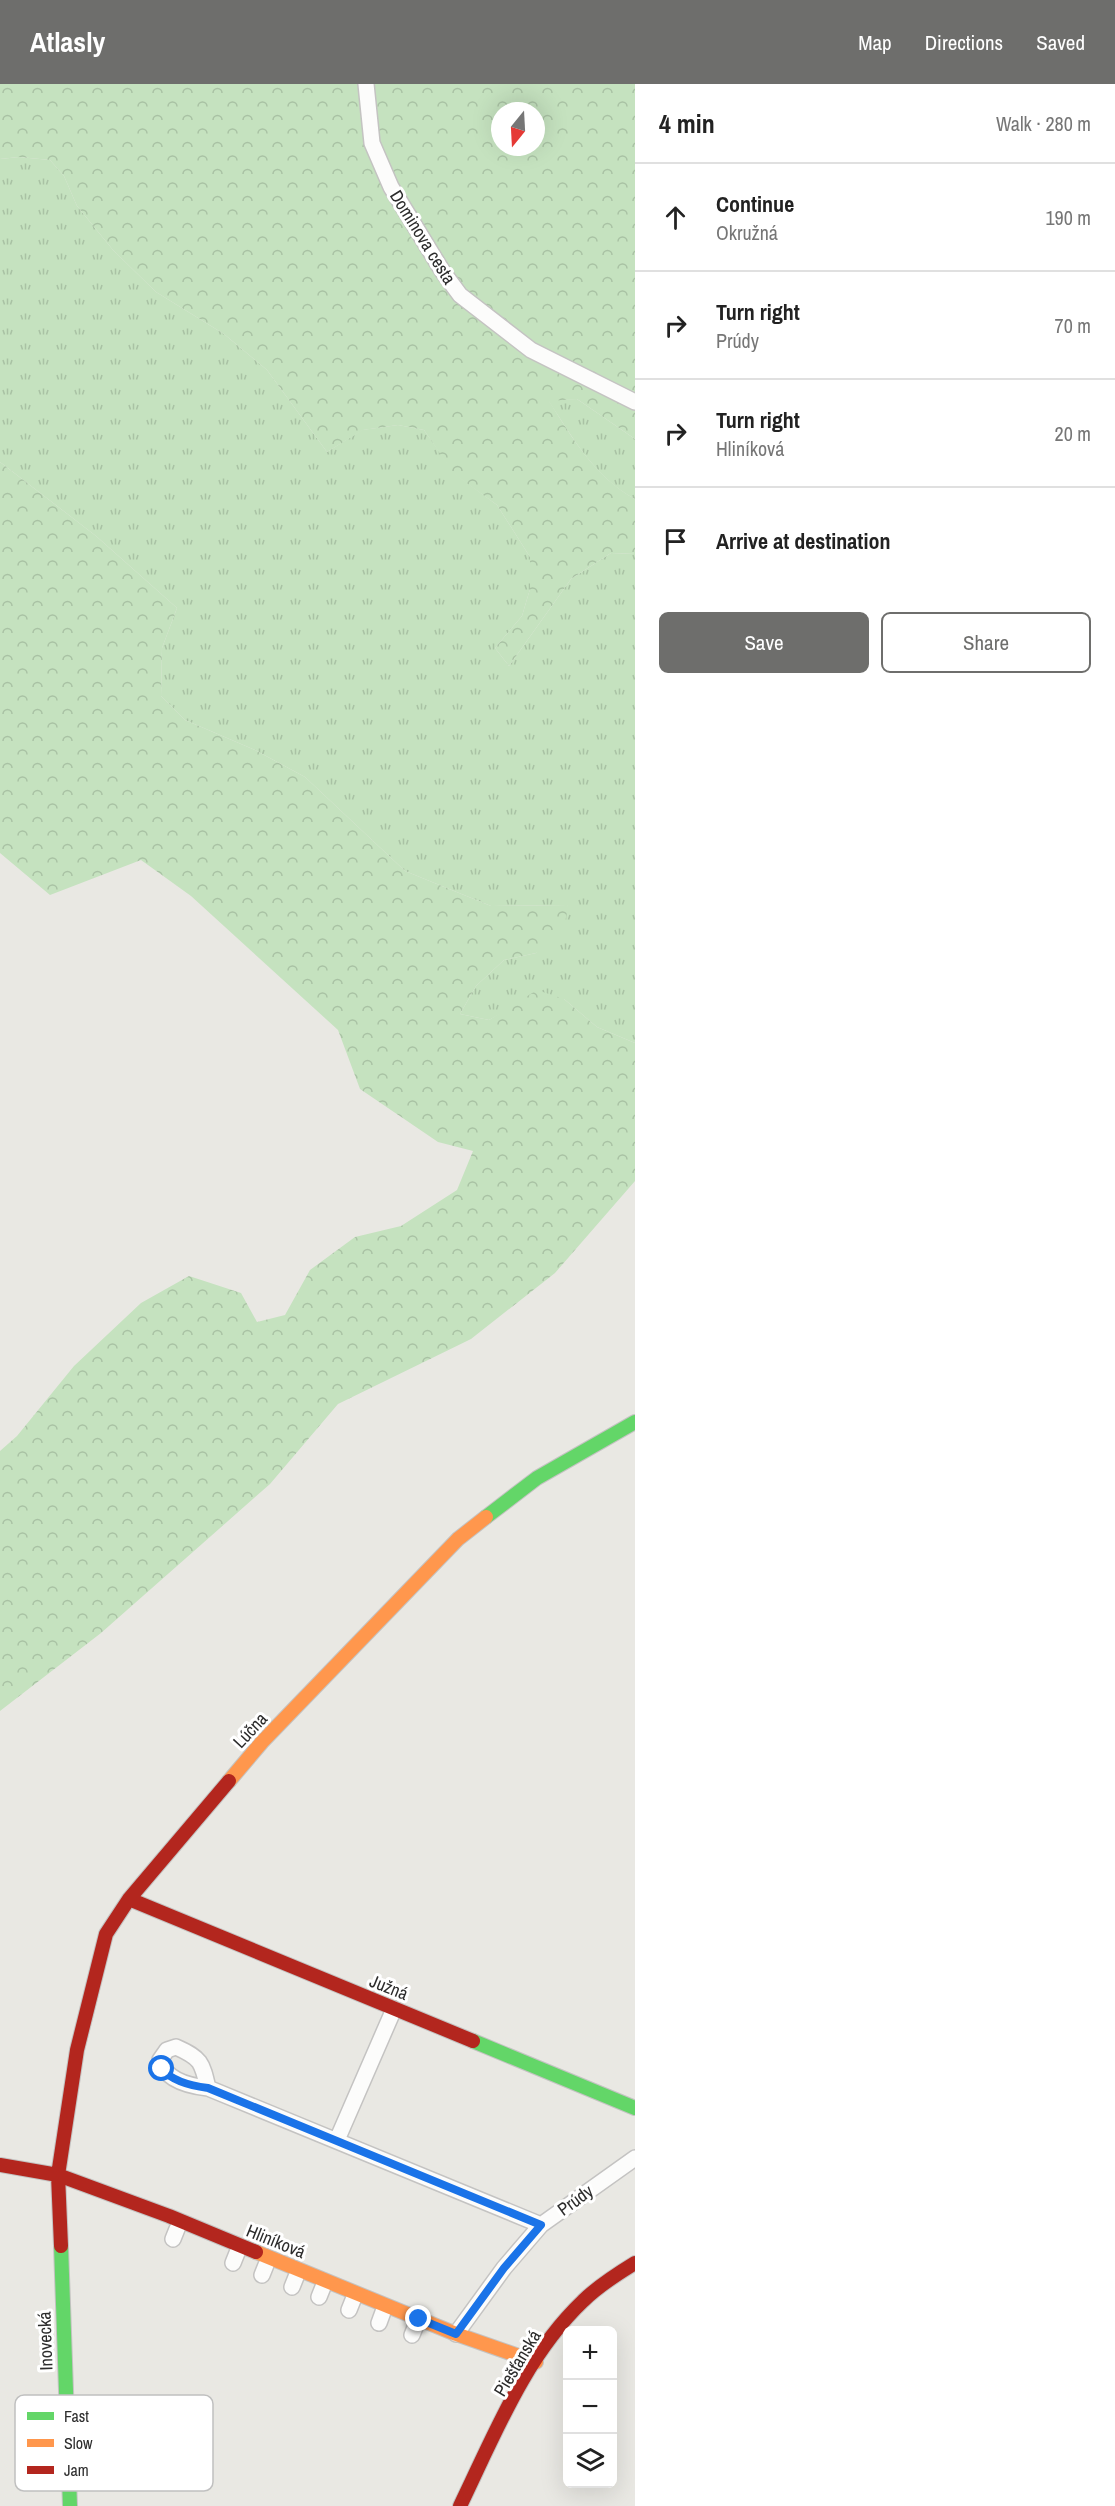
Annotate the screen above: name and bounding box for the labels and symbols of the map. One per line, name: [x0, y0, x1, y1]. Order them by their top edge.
north arrow: [491, 102, 545, 156]
street label: Dominova cesta: [384, 185, 462, 289]
street label: Lúčna: [227, 1707, 273, 1753]
street label: Južná: [366, 1968, 412, 2006]
route start: [148, 2055, 174, 2081]
street label: Prúdy: [552, 2178, 598, 2221]
street label: Hliníková: [243, 2218, 309, 2264]
route end: [405, 2305, 431, 2331]
street label: Inovecká: [31, 2311, 59, 2371]
street label: Piešťanská: [487, 2325, 547, 2401]
legend: [15, 2395, 213, 2491]
text: Fast: [64, 2405, 89, 2427]
text: Slow: [64, 2432, 93, 2454]
text: Jam: [64, 2459, 89, 2481]

